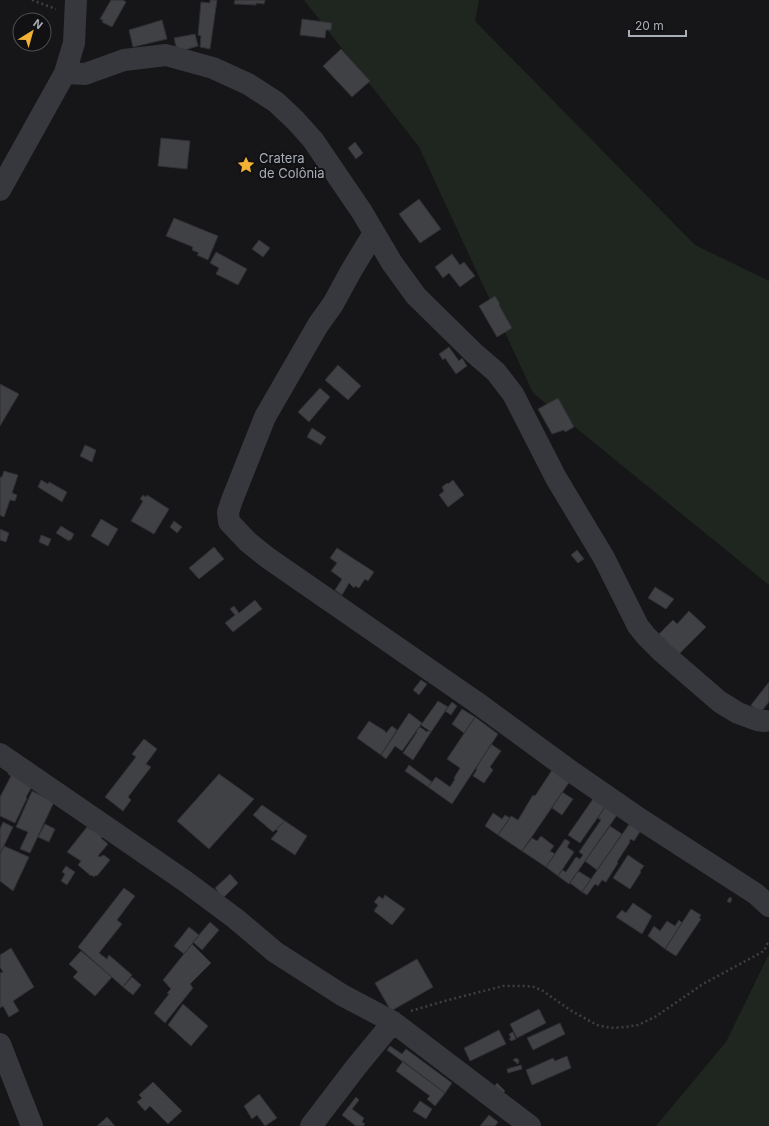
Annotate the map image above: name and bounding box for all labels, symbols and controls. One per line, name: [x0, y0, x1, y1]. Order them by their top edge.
north arrow: [12, 12, 52, 52]
scale bar: [629, 12, 686, 38]
text: N: [30, 16, 46, 32]
text: 20 m: [635, 18, 664, 33]
place label: Cratera de Colônia: [259, 150, 325, 181]
place icon: Cratera de Colônia: [236, 155, 256, 175]

